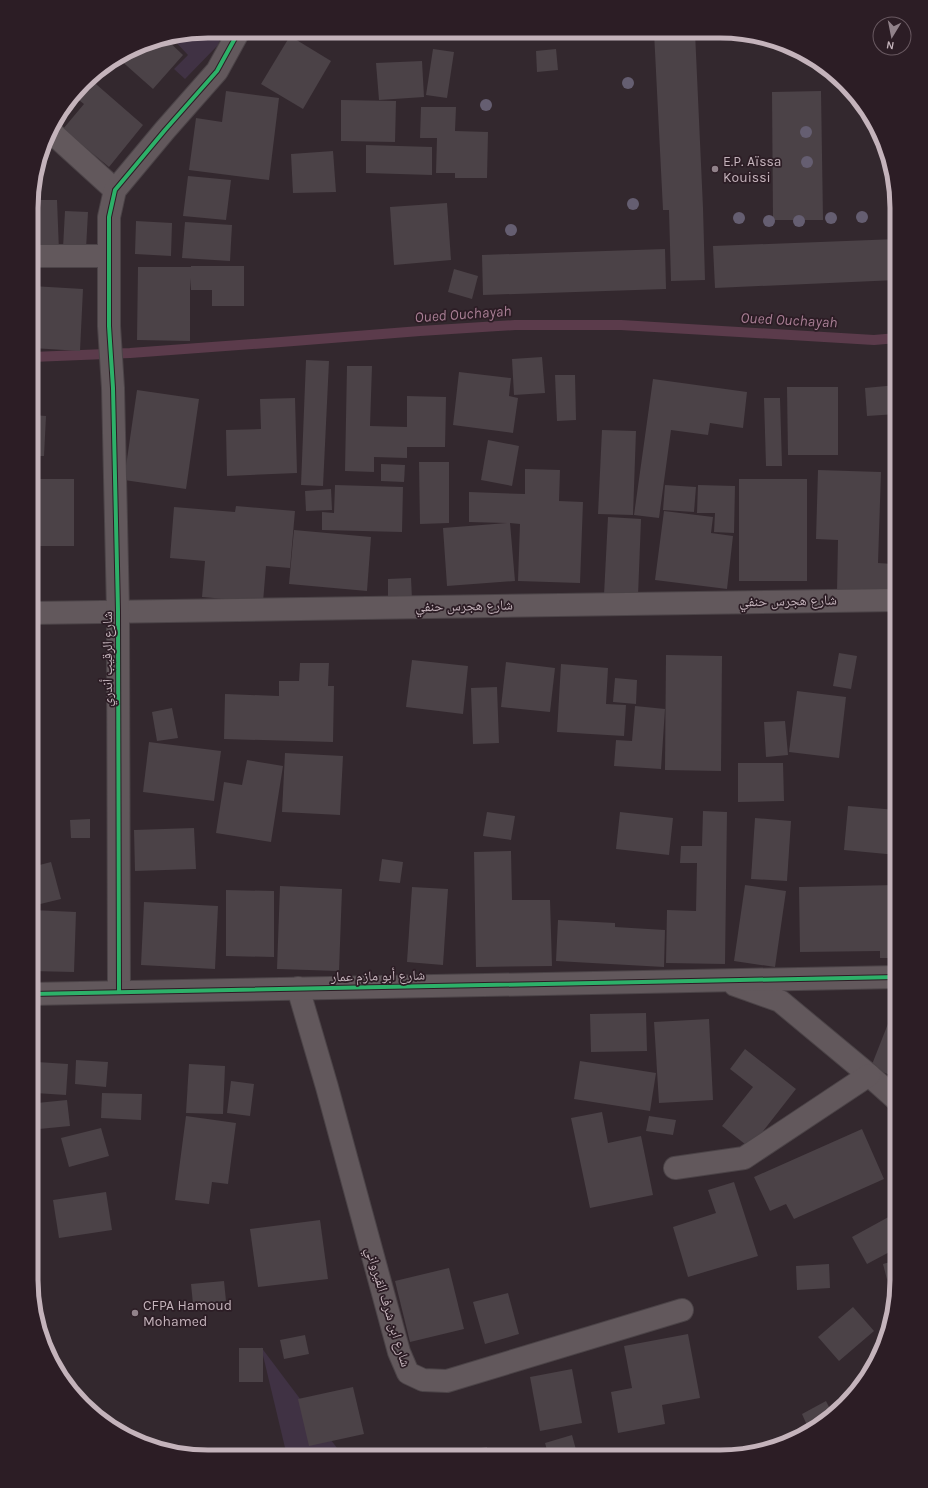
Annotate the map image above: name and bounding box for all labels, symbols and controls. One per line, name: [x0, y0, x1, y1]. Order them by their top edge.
north arrow: [872, 16, 912, 56]
text: N: [885, 38, 895, 52]
place label: E.P. Aïssa Kouissi: [723, 153, 782, 186]
marker: E.P. Aïssa Kouissi: [710, 164, 720, 174]
water label: Oued Ouchayah: [414, 302, 512, 326]
water label: Oued Ouchayah: [740, 308, 838, 332]
street label: شارع هجرس حنفي: [739, 592, 837, 613]
street label: شارع هجرس حنفي: [415, 597, 513, 618]
street label: شارع الرقيب أندري: [99, 611, 118, 707]
street label: شارع أبو مازم عمار: [330, 967, 425, 986]
street label: شارع ابن شرف القيرواني: [359, 1245, 414, 1370]
place label: CFPA Hamoud Mohamed: [143, 1297, 232, 1330]
marker: CFPA Hamoud Mohamed: [130, 1308, 140, 1318]

